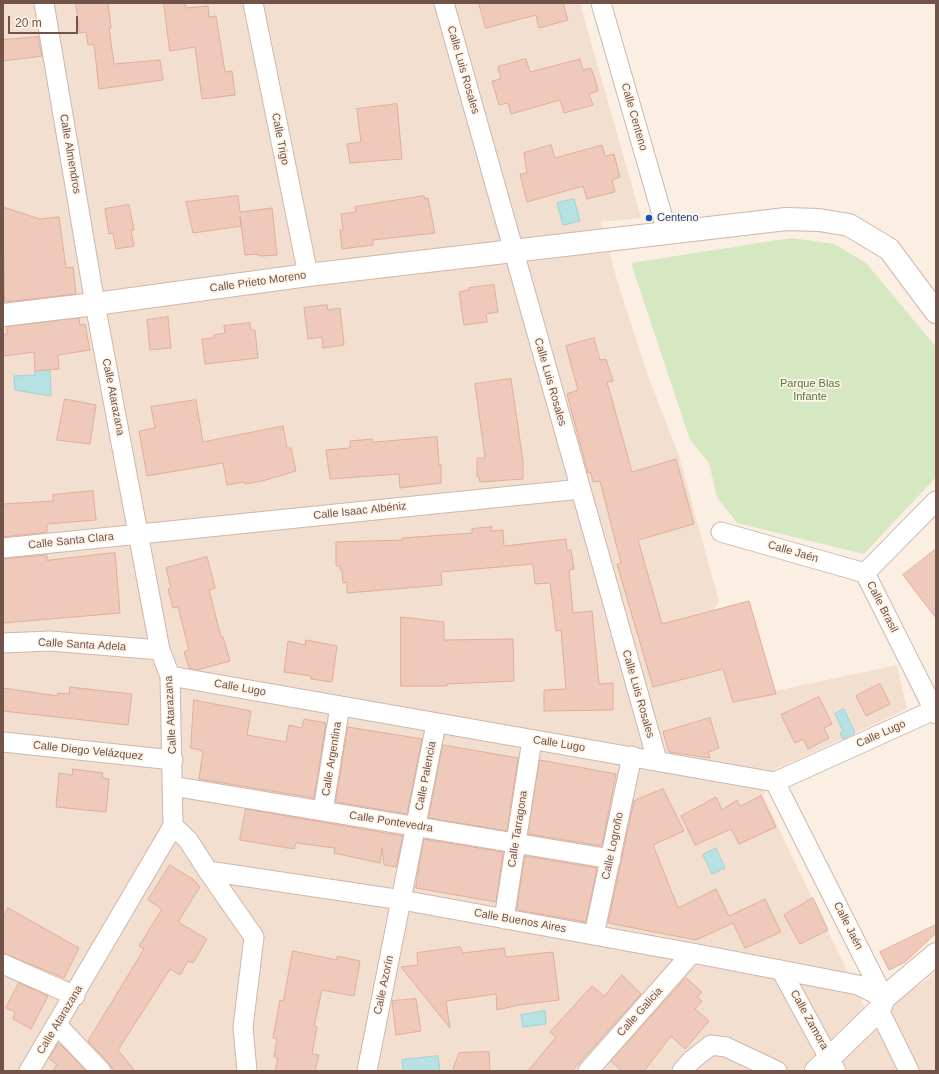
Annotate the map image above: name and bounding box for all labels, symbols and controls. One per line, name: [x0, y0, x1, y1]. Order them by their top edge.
scale bar: [10, 8, 80, 34]
text: 20 m: [15, 16, 42, 30]
street label: Calle Luis Rosales: [444, 24, 482, 116]
street label: Calle Centeno: [618, 82, 650, 152]
street label: Calle Trigo: [268, 112, 292, 166]
street label: Calle Almendros: [56, 113, 84, 195]
place label: Centeno: [657, 211, 699, 225]
marker: Centeno: [644, 213, 654, 223]
street label: Calle Prieto Moreno: [209, 269, 307, 295]
street label: Calle Luis Rosales: [531, 336, 569, 428]
street label: Calle Atarazana: [99, 357, 127, 437]
park label: Parque Blas Infante: [780, 377, 840, 403]
street label: Calle Isaac Albéniz: [313, 500, 407, 522]
street label: Calle Santa Clara: [27, 530, 115, 552]
street label: Calle Jaén: [766, 538, 820, 566]
street label: Calle Brasil: [863, 579, 901, 635]
street label: Calle Santa Adela: [38, 636, 126, 654]
street label: Calle Luis Rosales: [619, 648, 657, 740]
street label: Calle Atarazana: [162, 676, 180, 754]
street label: Calle Lugo: [213, 677, 267, 699]
street label: Calle Lugo: [854, 717, 908, 751]
street label: Calle Argentina: [320, 721, 344, 797]
street label: Calle Lugo: [532, 733, 586, 755]
street label: Calle Diego Velázquez: [32, 739, 144, 763]
street label: Calle Palencia: [413, 740, 439, 812]
street label: Calle Tarragona: [505, 790, 531, 868]
street label: Calle Pontevedra: [348, 809, 434, 835]
street label: Calle Logroño: [599, 811, 627, 881]
street label: Calle Jaén: [830, 900, 866, 952]
street label: Calle Buenos Aires: [473, 906, 567, 936]
street label: Calle Azorín: [371, 954, 397, 1016]
street label: Calle Atarazana: [34, 983, 86, 1057]
street label: Calle Galicia: [614, 985, 666, 1039]
street label: Calle Zamora: [787, 988, 831, 1052]

